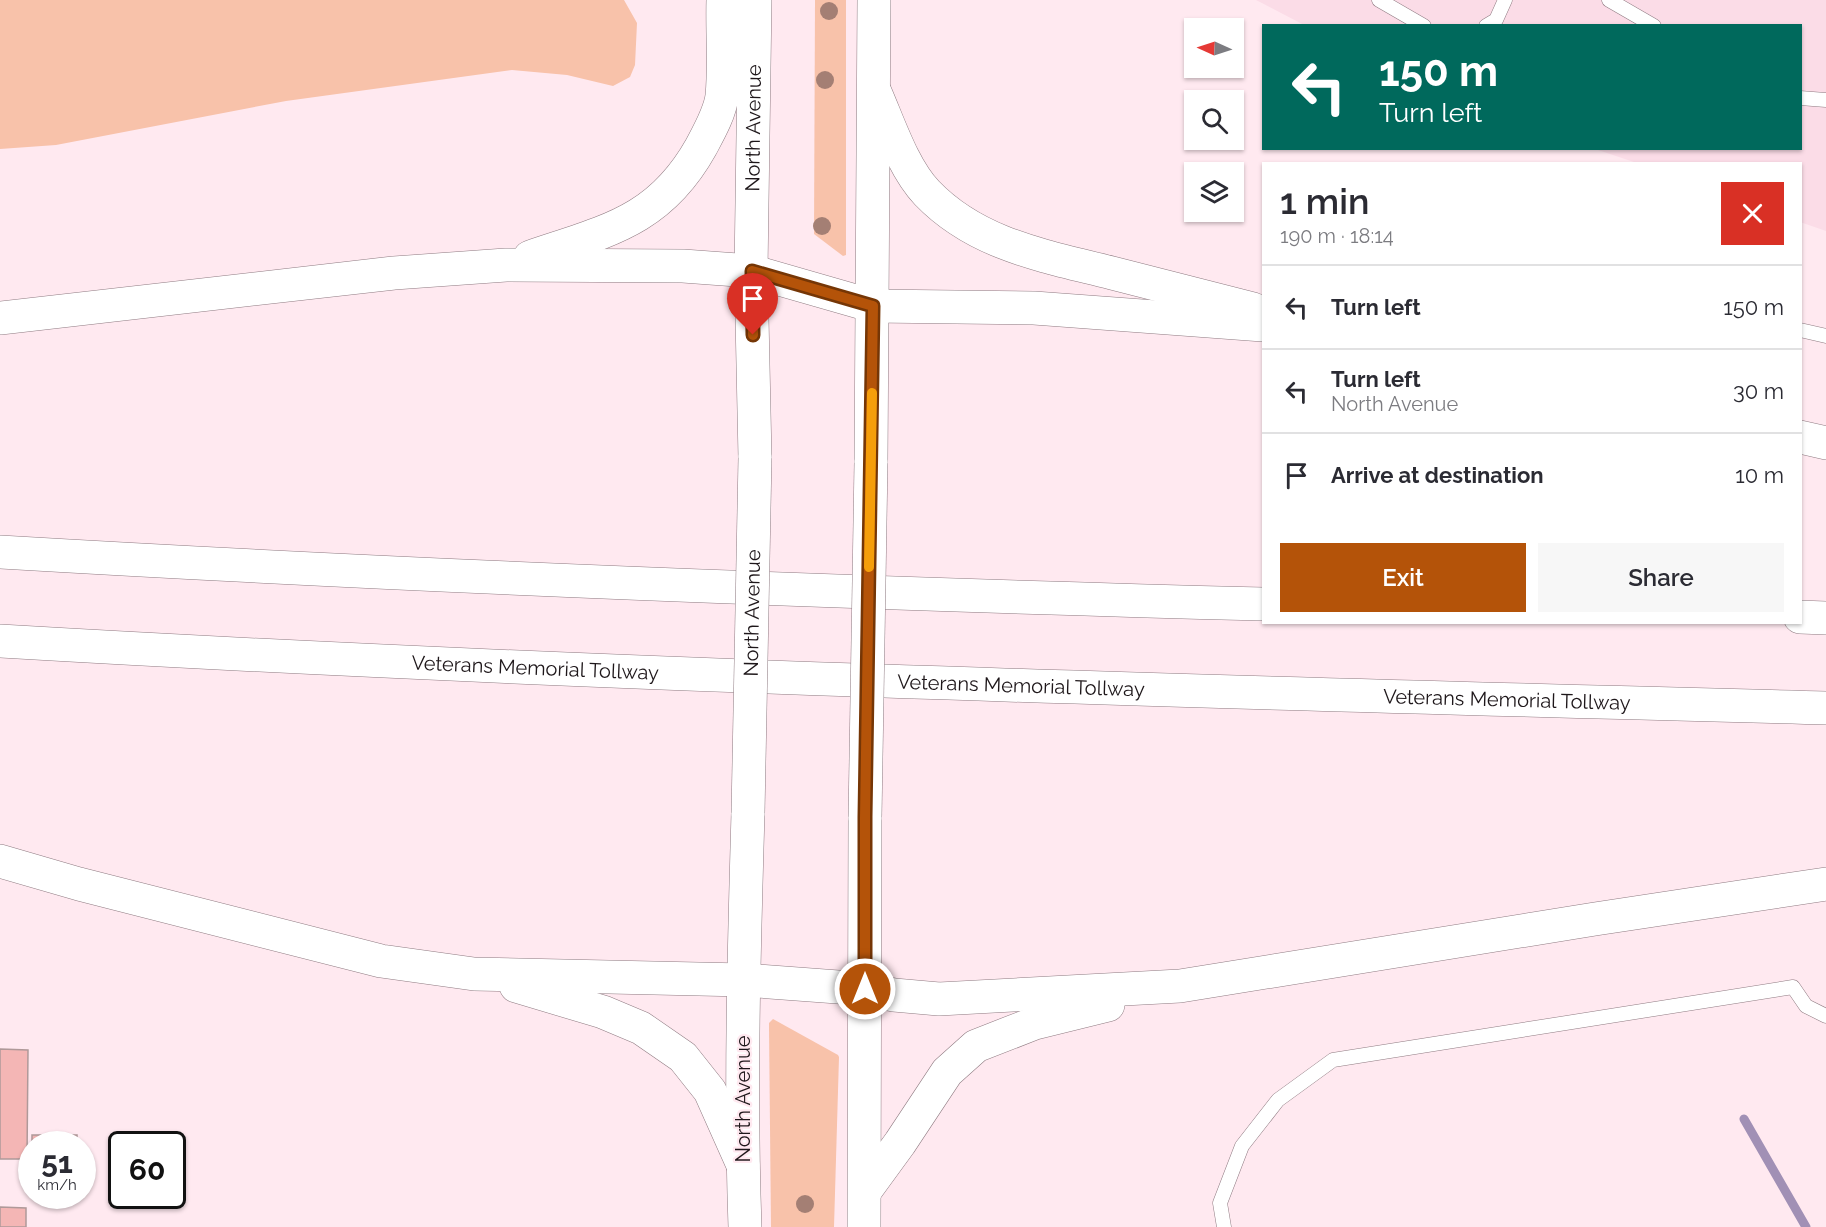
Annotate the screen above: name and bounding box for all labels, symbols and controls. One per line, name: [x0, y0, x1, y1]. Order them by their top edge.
north arrow: [1184, 18, 1244, 78]
map controls: [1184, 18, 1244, 222]
text: 150 m: [1379, 47, 1498, 96]
icon: left: [1280, 48, 1358, 126]
street label: North Avenue: [740, 64, 766, 192]
button: search: [1184, 90, 1244, 150]
text: Turn left: [1379, 97, 1482, 128]
button: layers: [1184, 162, 1244, 222]
text: 1 min: [1280, 180, 1369, 222]
button: close: [1721, 182, 1784, 245]
text: 190 m · 18:14: [1280, 224, 1394, 248]
pin: [727, 273, 778, 335]
icon: arrive: [736, 282, 769, 315]
icon: left: [1280, 291, 1313, 324]
text: Turn left: [1331, 294, 1421, 320]
text: 150 m: [1723, 294, 1784, 320]
text: Turn left: [1331, 366, 1421, 392]
icon: left: [1280, 375, 1313, 408]
text: 30 m: [1733, 378, 1784, 404]
text: North Avenue: [1331, 392, 1458, 416]
icon: arrive: [1280, 459, 1313, 492]
text: Arrive at destination: [1331, 462, 1544, 488]
text: 10 m: [1735, 462, 1784, 488]
button: Exit: [1280, 543, 1526, 612]
button: Share: [1538, 543, 1784, 612]
street label: North Avenue: [739, 549, 765, 677]
street label: Veterans Memorial Tollway: [411, 650, 660, 685]
street label: Veterans Memorial Tollway: [897, 669, 1145, 701]
street label: Veterans Memorial Tollway: [1383, 684, 1631, 715]
position arrow: [833, 957, 897, 1021]
street label: North Avenue: [731, 1035, 755, 1163]
speed limit sign: 60: [108, 1131, 186, 1209]
text: 51: [41, 1145, 73, 1180]
text: km/h: [37, 1176, 77, 1194]

